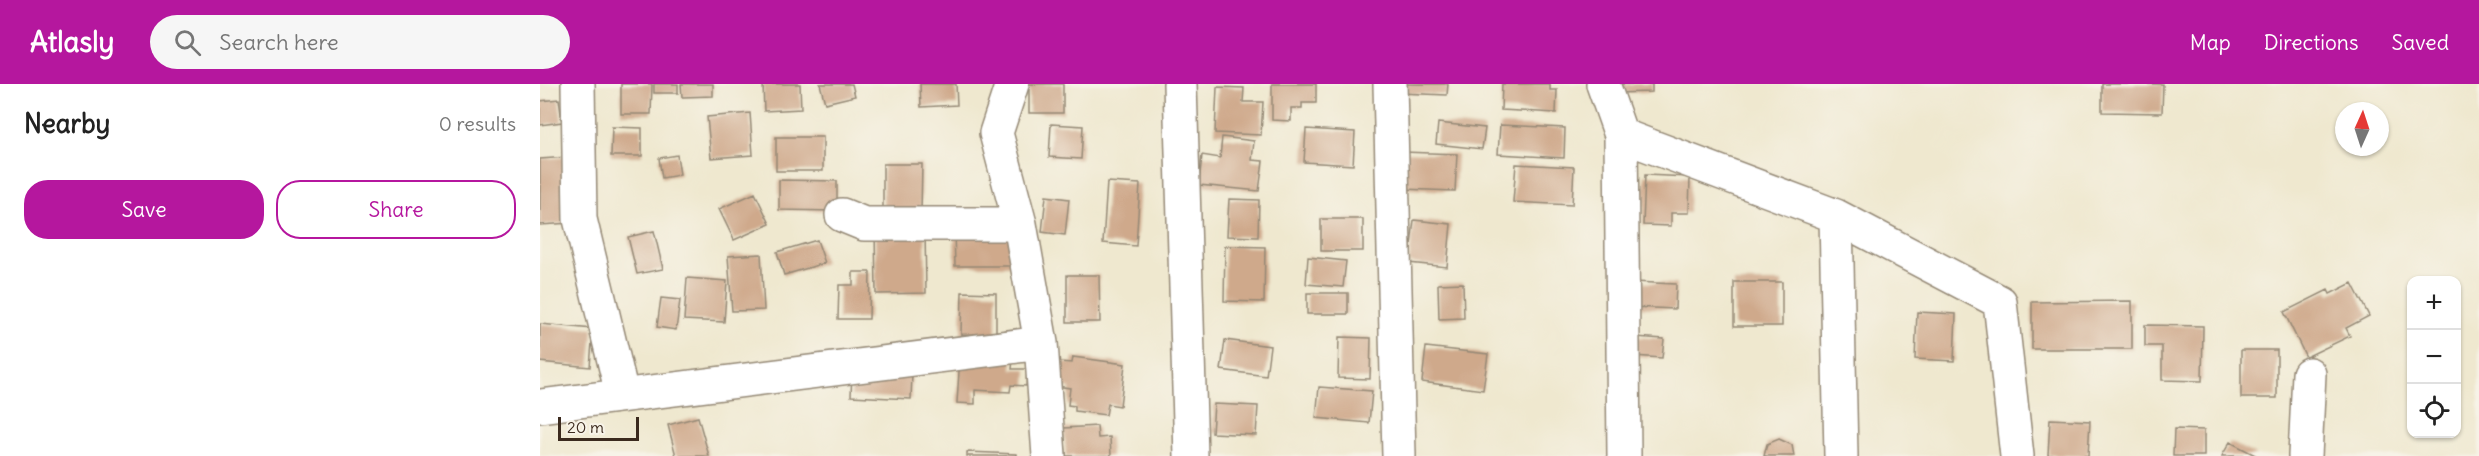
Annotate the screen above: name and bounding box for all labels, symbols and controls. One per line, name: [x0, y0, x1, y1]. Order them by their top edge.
search box: [150, 15, 570, 69]
text: Atlasly: [30, 24, 114, 60]
icon: search: [171, 26, 204, 59]
text: Search here: [219, 28, 339, 56]
text: Map: [2190, 29, 2231, 56]
text: Directions: [2264, 29, 2358, 56]
text: Saved: [2391, 29, 2449, 56]
north arrow: [2335, 102, 2389, 156]
text: Nearby: [24, 107, 110, 140]
text: 0 results: [439, 111, 516, 136]
button: Save: [24, 180, 264, 239]
button: Share: [276, 180, 516, 239]
map controls: [2407, 276, 2461, 438]
button: +: [2407, 276, 2461, 330]
button: −: [2407, 330, 2461, 384]
button: locate: [2407, 384, 2461, 438]
scale bar: [558, 414, 639, 442]
text: 20 m: [567, 417, 604, 437]

